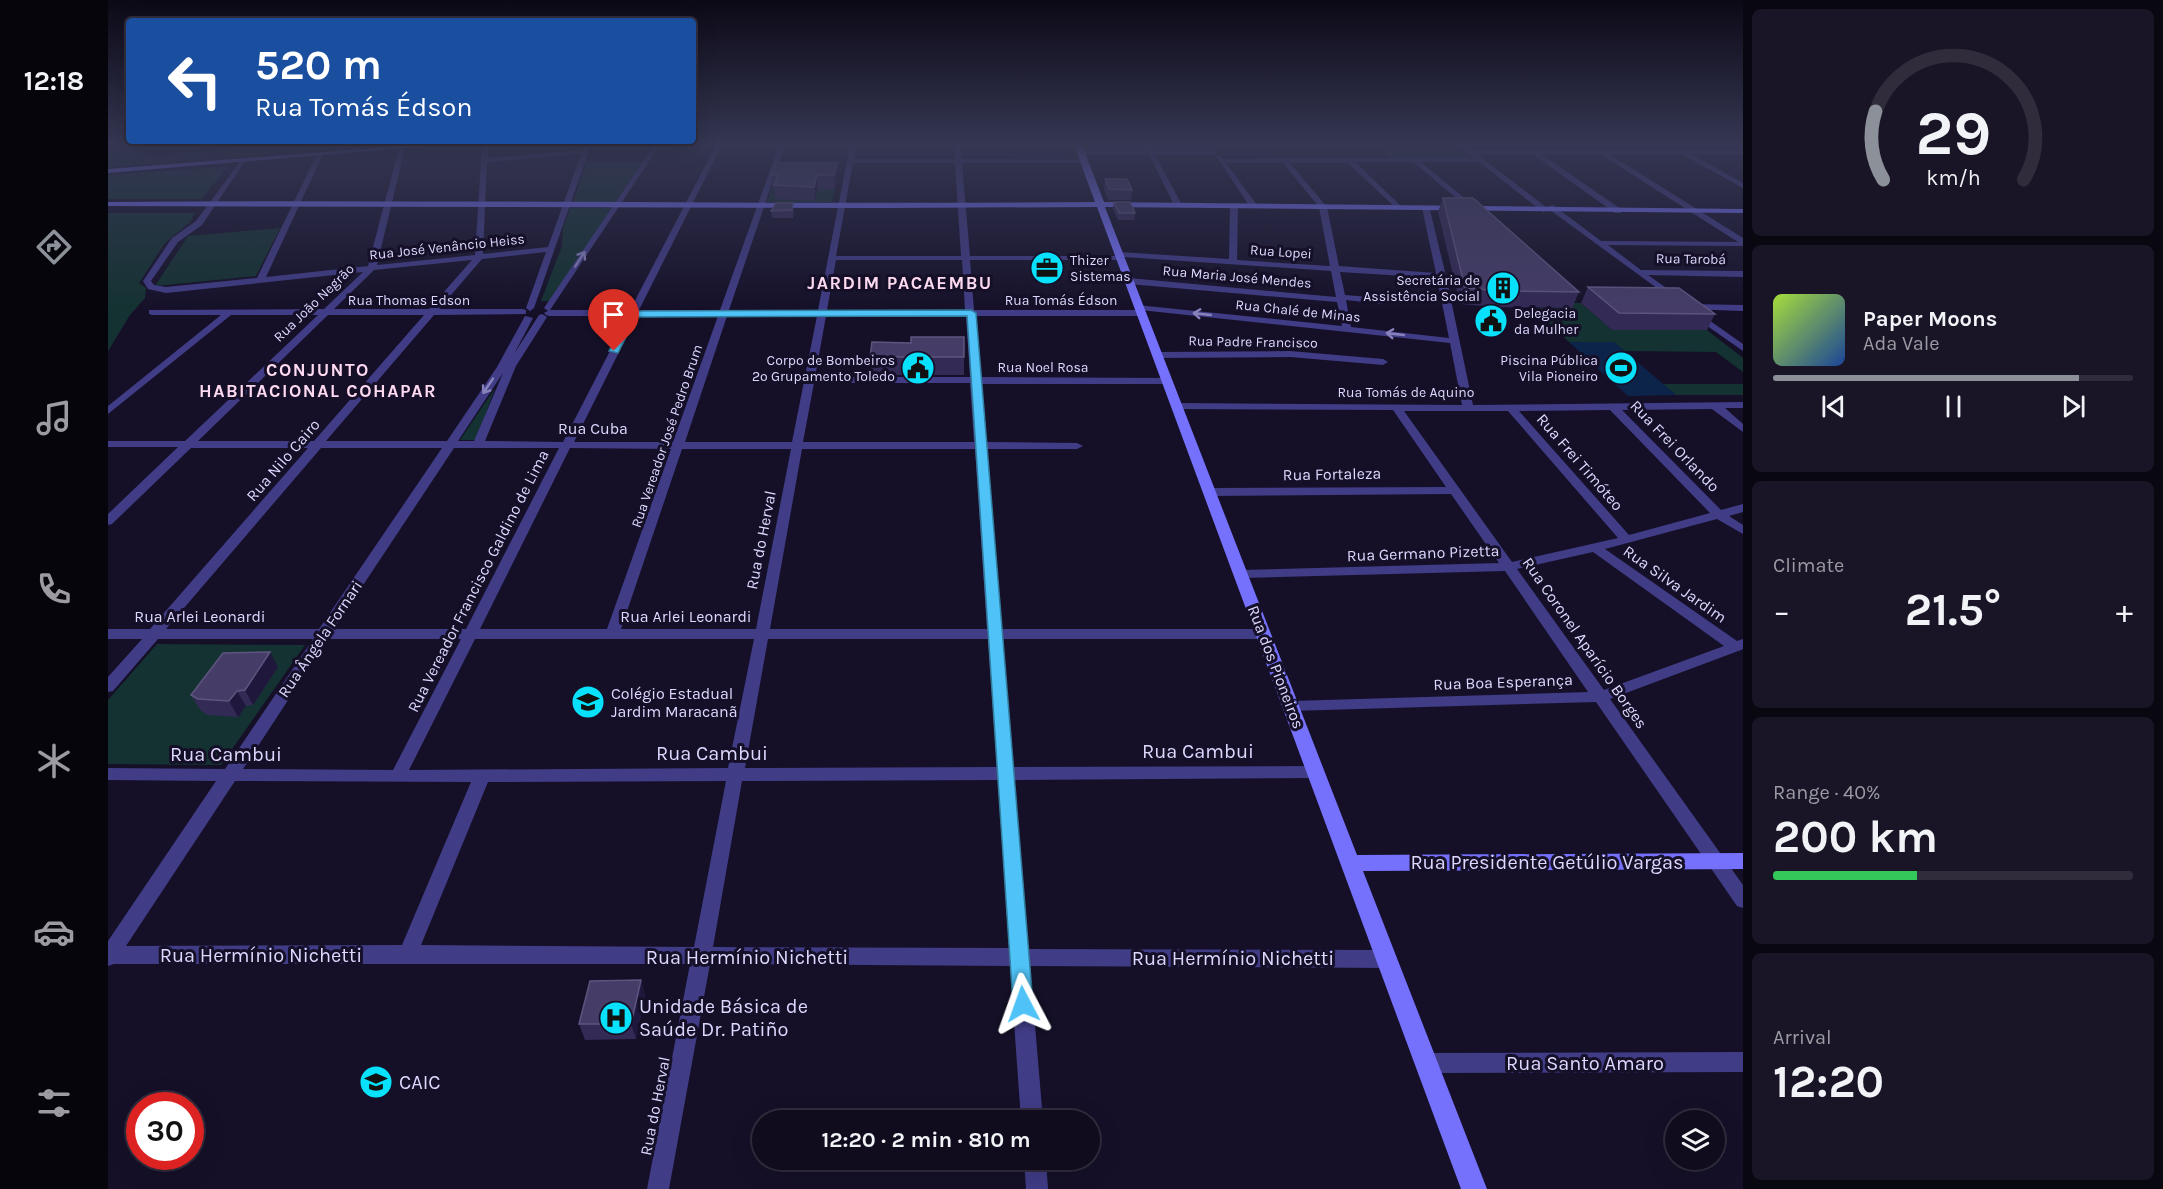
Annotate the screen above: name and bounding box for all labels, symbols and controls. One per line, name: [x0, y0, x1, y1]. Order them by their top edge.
text: 520 m: [255, 40, 382, 90]
icon: left: [156, 42, 234, 120]
text: 12:18: [24, 65, 84, 97]
text: Rua Tomás Édson: [255, 91, 472, 123]
text: 29: [1915, 97, 1991, 170]
text: km/h: [1926, 165, 1980, 190]
icon: directions: [33, 226, 75, 268]
street label: Rua José Venâncio Heiss: [368, 230, 526, 264]
street label: Rua Lopei: [1250, 241, 1312, 263]
office icon: Thizer Sistemas: [1029, 250, 1065, 286]
street label: Rua Tarobá: [1656, 250, 1726, 268]
one-way arrow: [574, 251, 586, 268]
place label: Thizer Sistemas: [1070, 252, 1131, 285]
street label: Rua João Negrão: [270, 260, 358, 346]
street label: Rua Maria José Mendes: [1162, 262, 1312, 292]
building icon: Secretária de Assistência Social: [1485, 270, 1521, 306]
district label: JARDIM PACAEMBU: [807, 272, 993, 294]
place label: Secretária de Assistência Social: [1363, 272, 1480, 305]
pin: [588, 289, 639, 351]
street label: Rua Tomás Édson: [1005, 291, 1117, 309]
street label: Rua Thomas Edson: [348, 292, 470, 309]
street label: Rua Chalé de Minas: [1235, 296, 1361, 326]
icon: arrive: [597, 298, 630, 331]
public building icon: Delegacia da Mulher: [1473, 303, 1509, 339]
place label: Delegacia da Mulher: [1514, 305, 1579, 338]
text: Paper Moons: [1863, 306, 1997, 332]
one-way arrow: [1192, 308, 1212, 319]
one-way arrow: [1386, 329, 1406, 340]
street label: Rua Padre Francisco: [1188, 332, 1318, 352]
text: Ada Vale: [1863, 332, 1940, 355]
street label: Rua Vereador José Pedro Brum: [628, 342, 706, 530]
public building icon: Corpo de Bombeiros 2º Grupamento Toledo: [900, 350, 936, 386]
sports icon: Piscina Pública Vila Pioneiro: [1603, 350, 1639, 386]
place label: Corpo de Bombeiros 2º Grupamento Toledo: [752, 352, 895, 385]
place label: Piscina Pública Vila Pioneiro: [1500, 352, 1598, 385]
district label: CONJUNTO HABITACIONAL COHAPAR: [199, 359, 437, 402]
street label: Rua Noel Rosa: [997, 359, 1089, 376]
one-way arrow: [482, 378, 494, 394]
street label: Rua Tomás de Aquino: [1338, 384, 1474, 401]
icon: previous: [1817, 390, 1850, 423]
icon: pause: [1937, 390, 1970, 423]
icon: next: [2057, 390, 2090, 423]
street label: Rua Frei Orlando: [1626, 396, 1724, 496]
icon: music: [33, 397, 75, 439]
street label: Rua Frei Timóteo: [1533, 410, 1627, 514]
street label: Rua Nilo Cairo: [242, 415, 324, 505]
street label: Rua Cuba: [558, 419, 628, 438]
street label: Rua Vereador Francisco Galdino de Lima: [403, 447, 553, 715]
street label: Rua Fortaleza: [1283, 464, 1381, 484]
street label: Rua do Herval: [742, 489, 780, 591]
street label: Rua Germano Pizetta: [1346, 541, 1500, 565]
street label: Rua Silva Jardim: [1620, 541, 1730, 627]
street label: Rua Coronel Aparício Borges: [1519, 554, 1651, 732]
text: Climate: [1773, 554, 1844, 577]
icon: phone: [33, 568, 75, 610]
street label: Rua Ângela Fornari: [274, 577, 366, 701]
text: 21.5°: [1905, 584, 2001, 636]
text: −: [1773, 592, 1790, 630]
text: +: [2116, 592, 2133, 630]
street label: Rua dos Pioneiros: [1244, 603, 1308, 731]
street label: Rua Arlei Leonardi: [134, 607, 266, 626]
street label: Rua Arlei Leonardi: [620, 607, 752, 626]
street label: Rua Boa Esperança: [1433, 670, 1573, 694]
school or university icon: Colégio Estadual Jardim Maracanã: [570, 684, 606, 720]
place label: Colégio Estadual Jardim Maracanã: [611, 684, 738, 721]
icon: climate: [33, 740, 75, 782]
street label: Rua Cambui: [1142, 740, 1254, 763]
street label: Rua Cambui: [656, 742, 768, 765]
street label: Rua Cambui: [170, 743, 282, 766]
text: Range · 40%: [1773, 781, 1881, 804]
text: 200 km: [1773, 811, 1938, 863]
street label: Rua Presidente Getúlio Vargas: [1410, 851, 1684, 874]
icon: car: [33, 911, 75, 953]
street label: Rua Hermínio Nichetti: [160, 944, 362, 967]
street label: Rua Hermínio Nichetti: [646, 946, 848, 969]
street label: Rua Hermínio Nichetti: [1132, 947, 1334, 970]
position arrow: [991, 972, 1055, 1036]
place label: Unidade Básica de Saúde Dr. Patiño: [639, 995, 808, 1041]
hospital icon: Unidade Básica de Saúde Dr. Patiño: [598, 1000, 634, 1036]
text: Arrival: [1773, 1026, 1832, 1049]
street label: Rua Santo Amaro: [1506, 1052, 1664, 1075]
street label: Rua do Herval: [636, 1055, 674, 1157]
text: 12:20: [1773, 1056, 1884, 1108]
school or university icon: CAIC: [358, 1064, 394, 1100]
place label: CAIC: [399, 1071, 441, 1094]
icon: filters: [33, 1082, 75, 1124]
speed limit sign: 30: [126, 1092, 204, 1170]
map controls: [1665, 1110, 1725, 1170]
button: layers: [1665, 1110, 1725, 1170]
text: 12:20 · 2 min · 810 m: [821, 1127, 1031, 1153]

